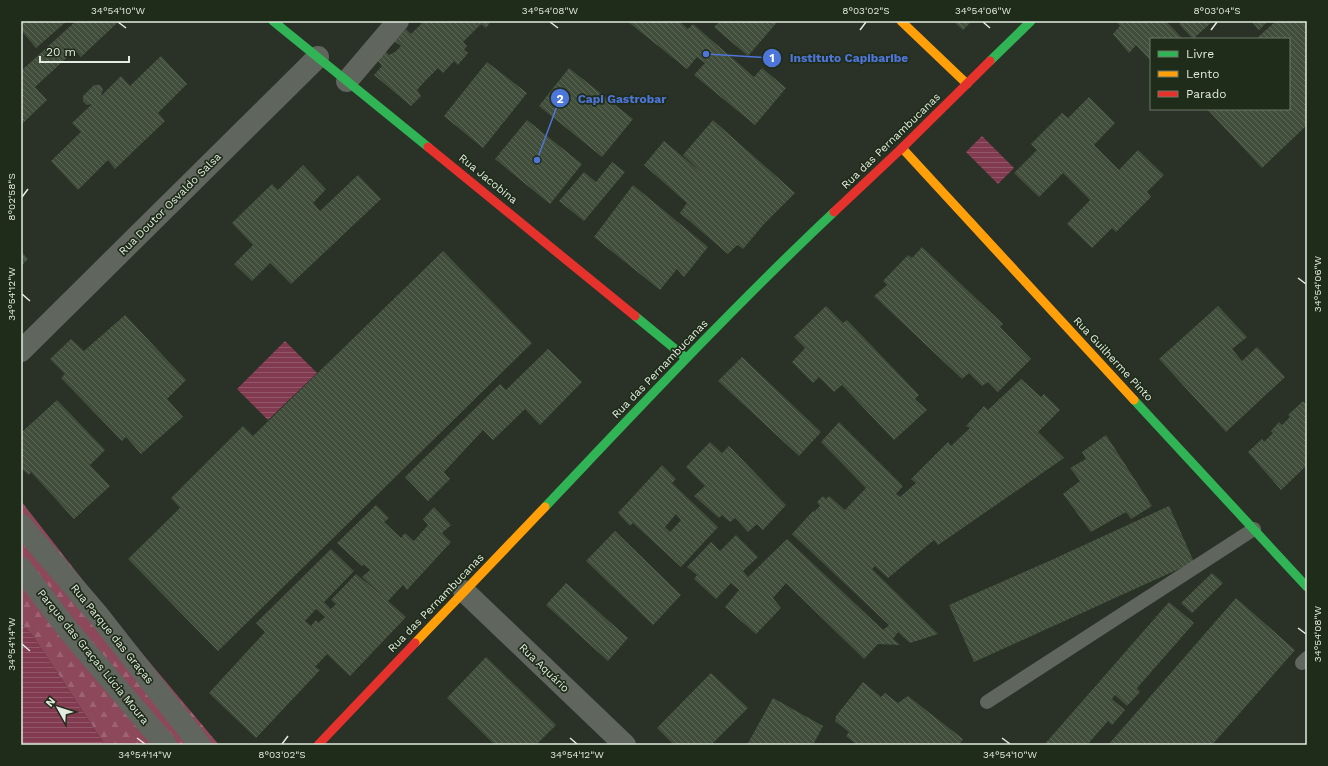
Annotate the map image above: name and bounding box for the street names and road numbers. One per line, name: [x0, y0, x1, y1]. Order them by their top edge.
street label: Rua das Pernambucanas: [839, 90, 943, 192]
street label: Rua Doutor Osvaldo Salsa: [116, 150, 224, 258]
street label: Rua Jacobina: [456, 152, 520, 206]
street label: Rua Guilherme Pinto: [1071, 314, 1155, 404]
street label: Rua das Pernambucanas: [609, 317, 711, 421]
street label: Rua das Pernambucanas: [385, 551, 487, 655]
street label: Rua Parque das Graças: [68, 582, 156, 686]
street label: Parque das Graças Lúcia Moura: [35, 587, 151, 727]
street label: Rua Aquário: [516, 641, 572, 695]

